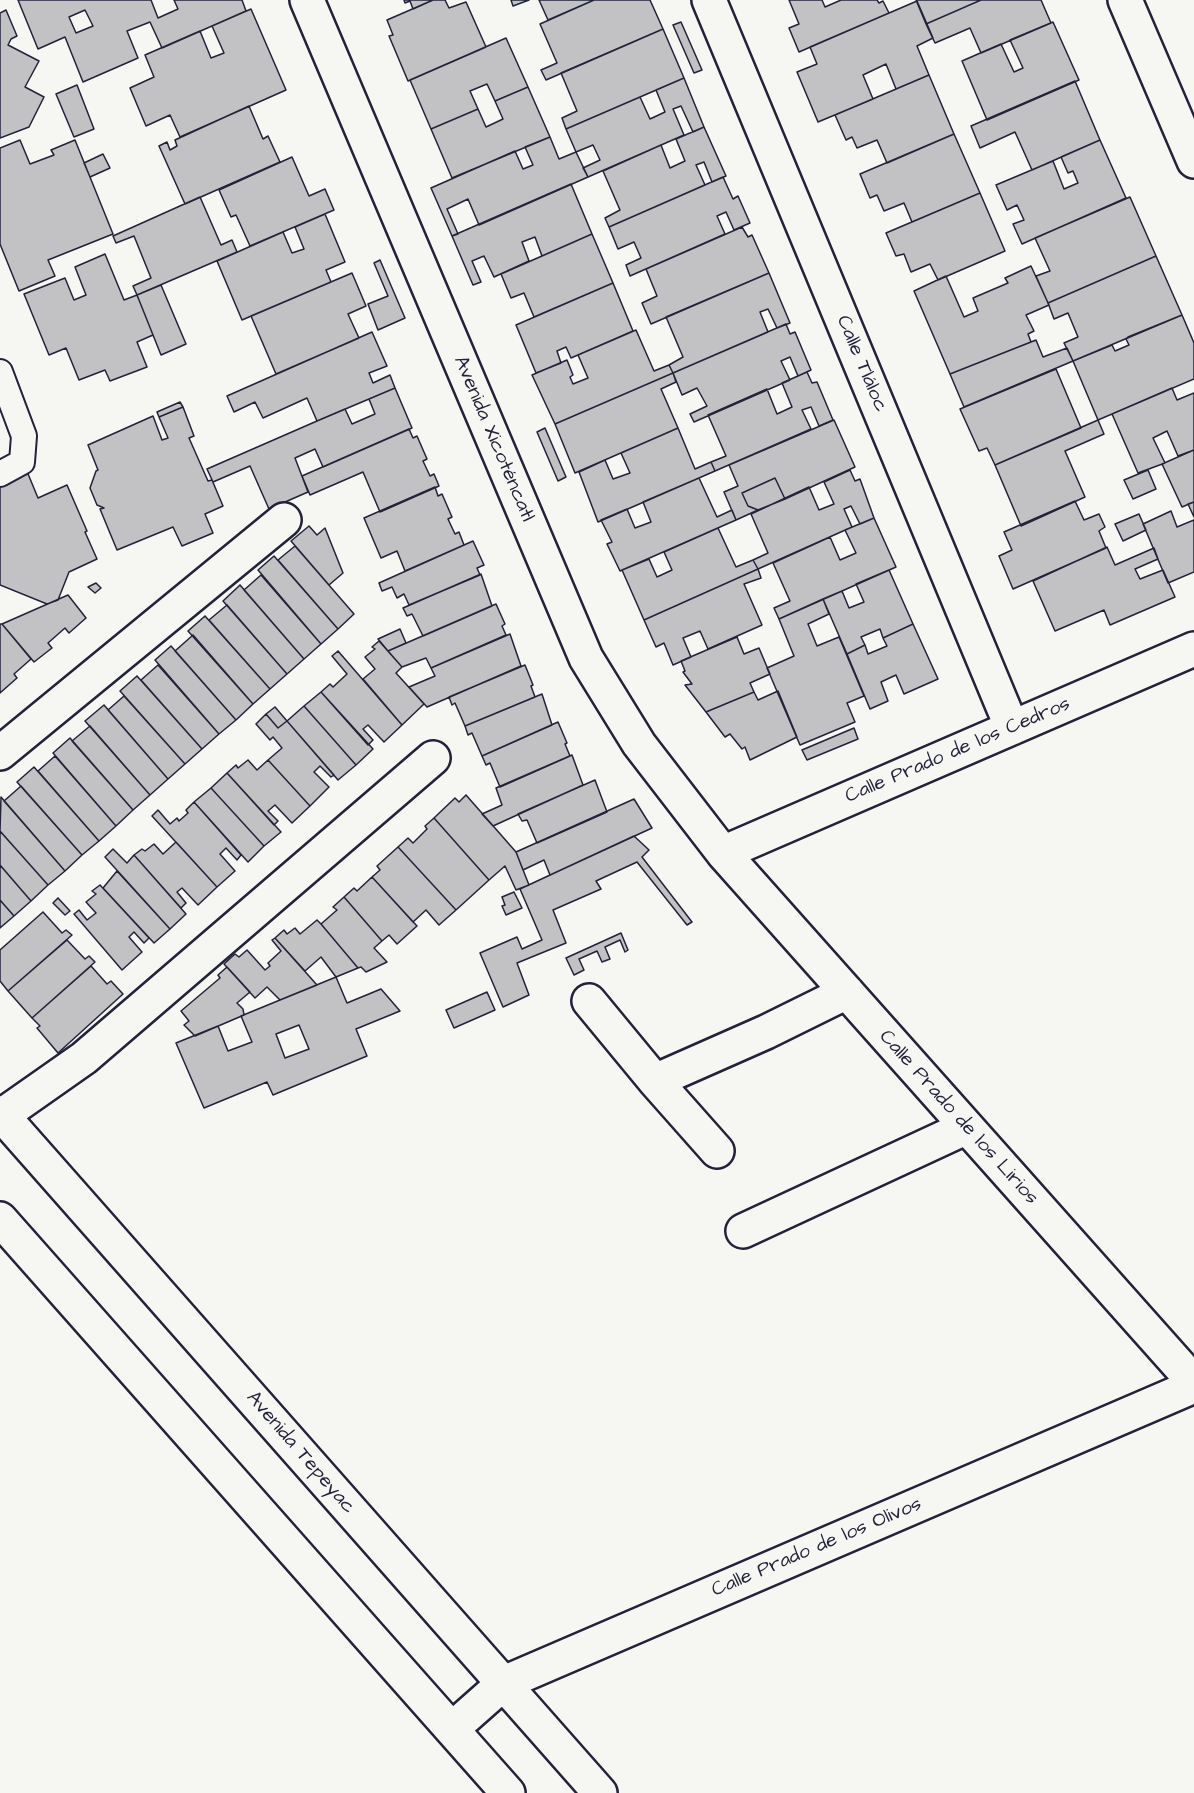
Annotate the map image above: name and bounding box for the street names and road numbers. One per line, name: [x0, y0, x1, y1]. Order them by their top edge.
street label: Calle Tláloc: [830, 312, 892, 416]
street label: Avenida Xicoténcatl: [447, 353, 539, 525]
street label: Calle Prado de los Cedros: [842, 693, 1074, 809]
street label: Calle Prado de los Lirios: [873, 1026, 1043, 1210]
street label: Avenida Tepeyac: [240, 1387, 360, 1519]
street label: Calle Prado de los Olivos: [708, 1493, 926, 1603]

